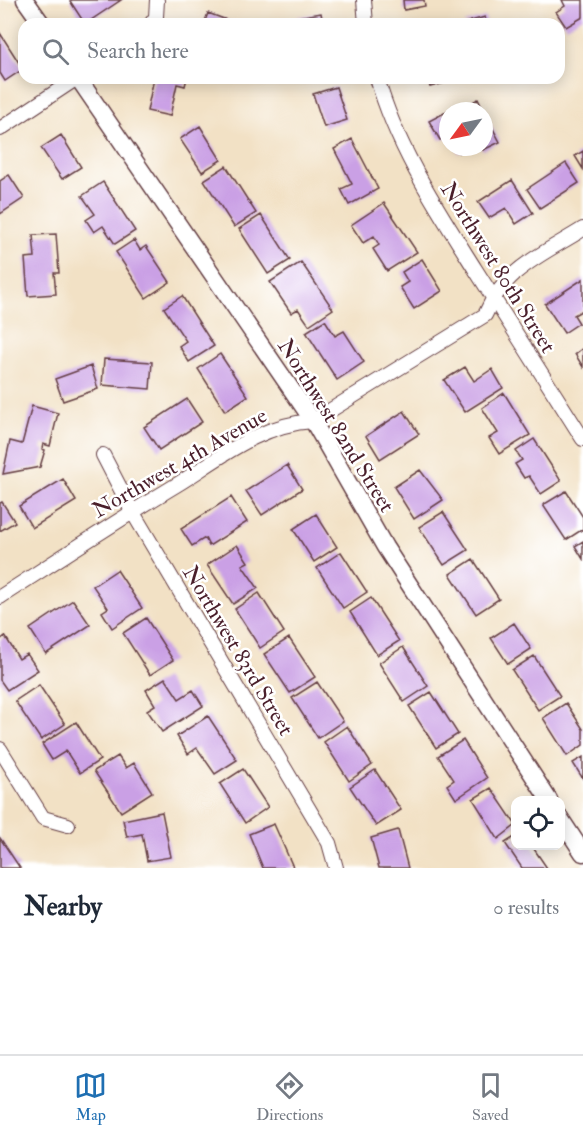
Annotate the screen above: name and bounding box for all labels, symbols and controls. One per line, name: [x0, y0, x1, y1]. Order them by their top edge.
search box: [18, 18, 565, 84]
icon: search: [39, 35, 72, 68]
text: Search here: [87, 37, 189, 65]
north arrow: [439, 102, 493, 156]
street label: Northwest 80th Street: [434, 177, 562, 358]
street label: Northwest 82nd Street: [271, 334, 401, 518]
street label: Northwest 4th Avenue: [87, 401, 272, 524]
street label: Northwest 83rd Street: [176, 560, 300, 741]
map controls: [511, 796, 565, 850]
button: locate: [511, 796, 565, 850]
text: Nearby: [24, 891, 102, 923]
text: 0 results: [493, 895, 559, 920]
tab: Map: [74, 1069, 107, 1125]
tab: Directions: [256, 1069, 323, 1125]
tab: Saved: [472, 1069, 509, 1125]

